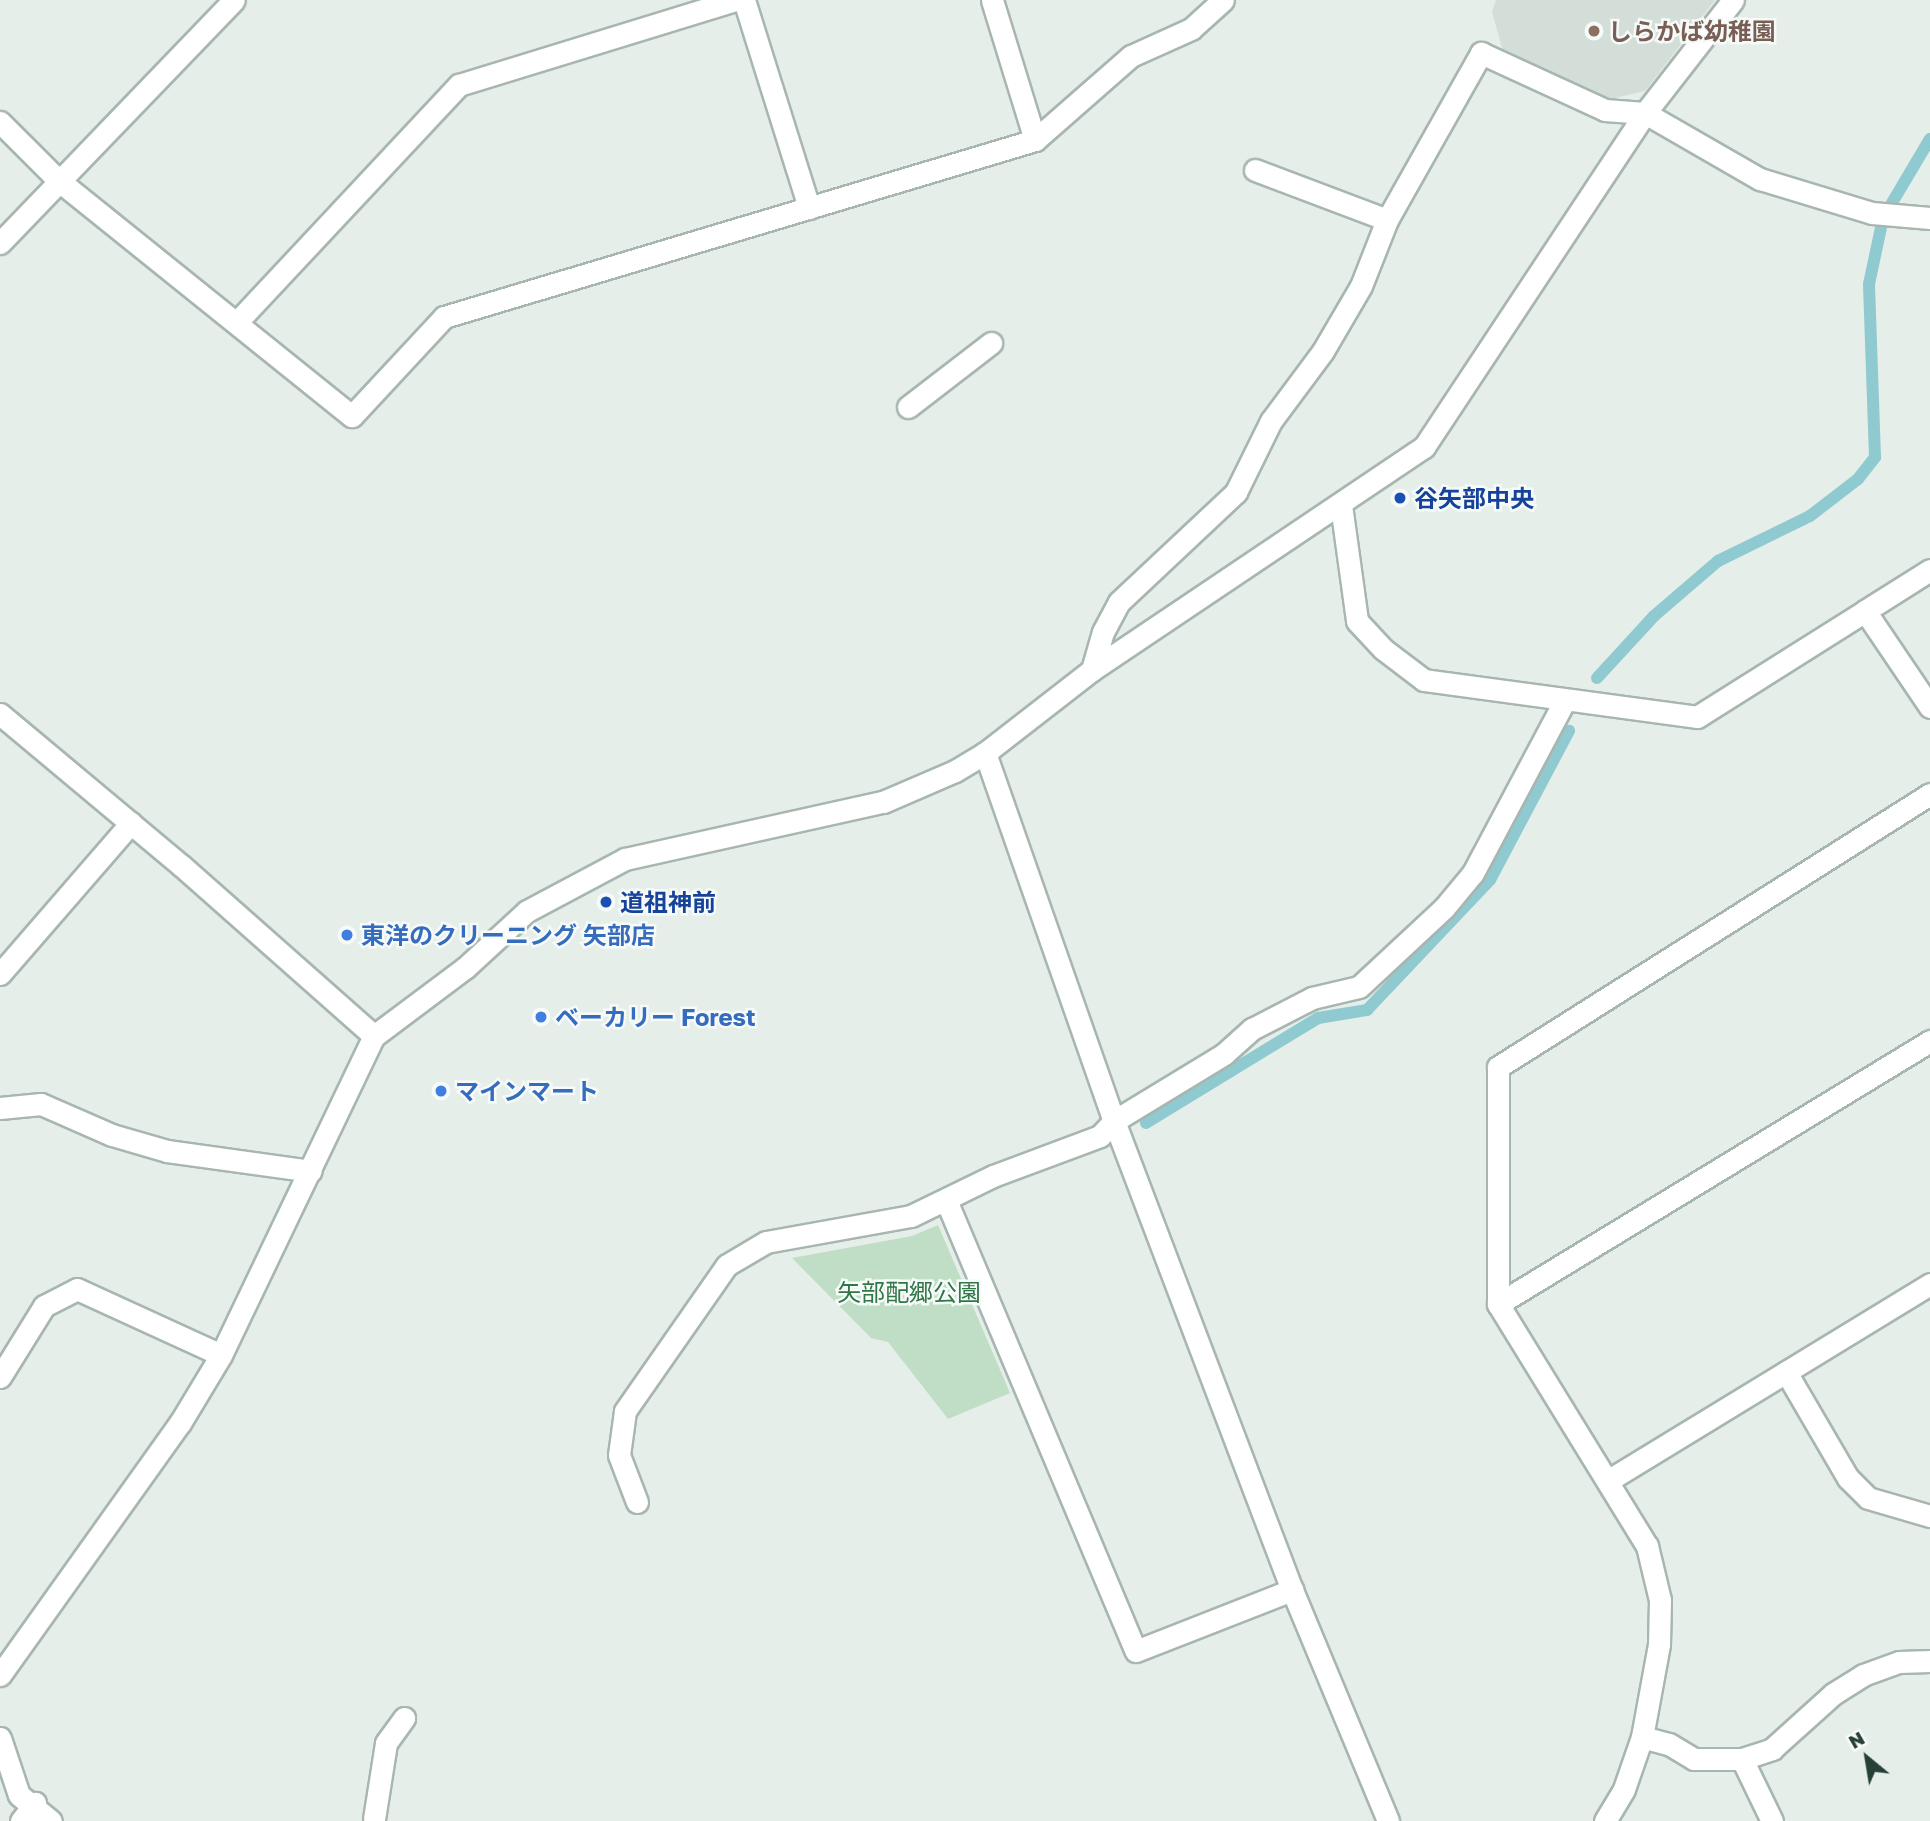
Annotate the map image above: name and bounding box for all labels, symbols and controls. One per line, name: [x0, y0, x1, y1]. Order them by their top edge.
place label: しらかば幼稚園: [1608, 17, 1776, 45]
marker: しらかば幼稚園: [1586, 23, 1602, 39]
place label: 谷矢部中央: [1414, 484, 1534, 512]
marker: 谷矢部中央: [1392, 490, 1408, 506]
place label: 道祖神前: [620, 888, 716, 916]
marker: 道祖神前: [598, 894, 614, 910]
place label: 東洋のクリーニング 矢部店: [361, 921, 655, 949]
marker: 東洋のクリーニング 矢部店: [339, 927, 355, 943]
place label: ベーカリー Forest: [555, 1003, 756, 1031]
marker: ベーカリー Forest: [533, 1009, 549, 1025]
place label: マインマート: [455, 1077, 599, 1105]
marker: マインマート: [433, 1083, 449, 1099]
park label: 矢部配郷公園: [837, 1278, 981, 1306]
north arrow: [1832, 1723, 1902, 1793]
text: N: [1844, 1726, 1868, 1753]

